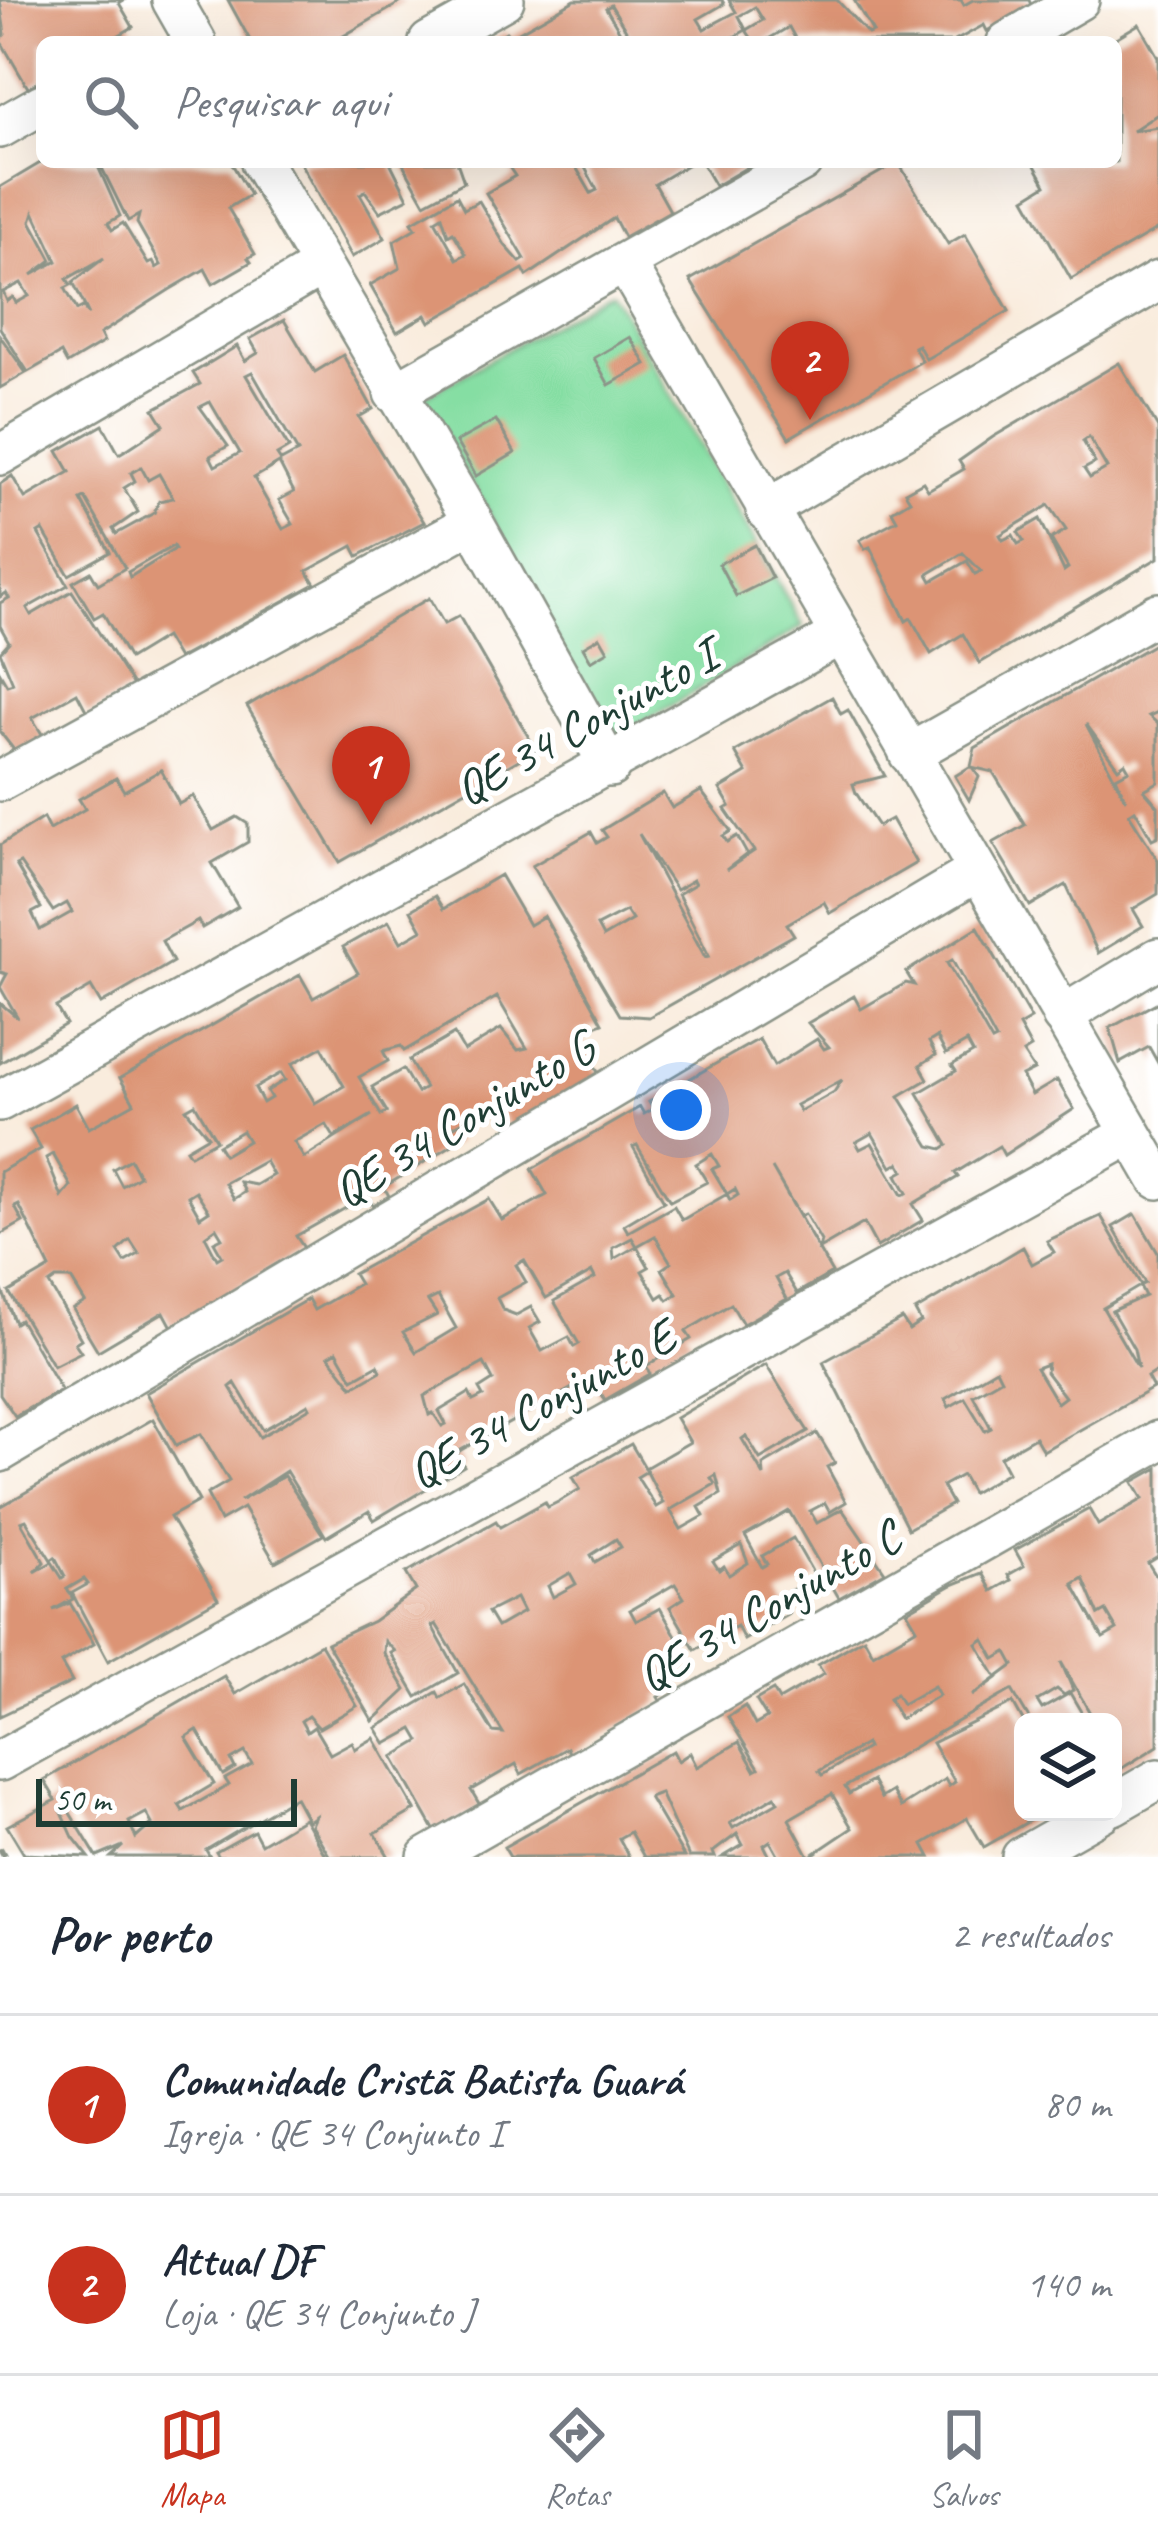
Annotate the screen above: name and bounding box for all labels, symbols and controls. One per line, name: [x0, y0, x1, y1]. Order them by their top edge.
search box: [36, 36, 1122, 168]
icon: search: [78, 69, 144, 135]
text: Pesquisar aqui: [174, 74, 388, 131]
pin: 2: [771, 321, 849, 420]
street label: QE 34 Conjunto I: [444, 621, 735, 818]
pin: 1: [332, 726, 410, 825]
street label: QE 34 Conjunto G: [322, 1015, 609, 1220]
your location: [651, 1080, 711, 1140]
street label: QE 34 Conjunto E: [397, 1303, 690, 1502]
street label: QE 34 Conjunto C: [626, 1504, 914, 1705]
map controls: [1014, 1713, 1122, 1821]
button: layers: [1014, 1713, 1122, 1821]
scale bar: [36, 1773, 297, 1826]
text: 50 m: [54, 1779, 110, 1821]
text: Por perto: [48, 1903, 210, 1967]
text: 2 resultados: [951, 1911, 1110, 1960]
text: Comunidade Cristã Batista Guará: [162, 2052, 682, 2109]
text: 1: [78, 2080, 96, 2129]
text: 80 m: [1044, 2080, 1110, 2129]
text: Igreja · QE 34 Conjunto I: [162, 2109, 503, 2158]
text: Attual DF: [162, 2232, 316, 2289]
text: 2: [78, 2260, 96, 2309]
text: 140 m: [1026, 2260, 1110, 2309]
text: Loja · QE 34 Conjunto J: [162, 2289, 474, 2338]
tab: Mapa: [159, 2402, 225, 2516]
tab: Rotas: [544, 2402, 610, 2516]
tab: Salvos: [929, 2402, 999, 2516]

